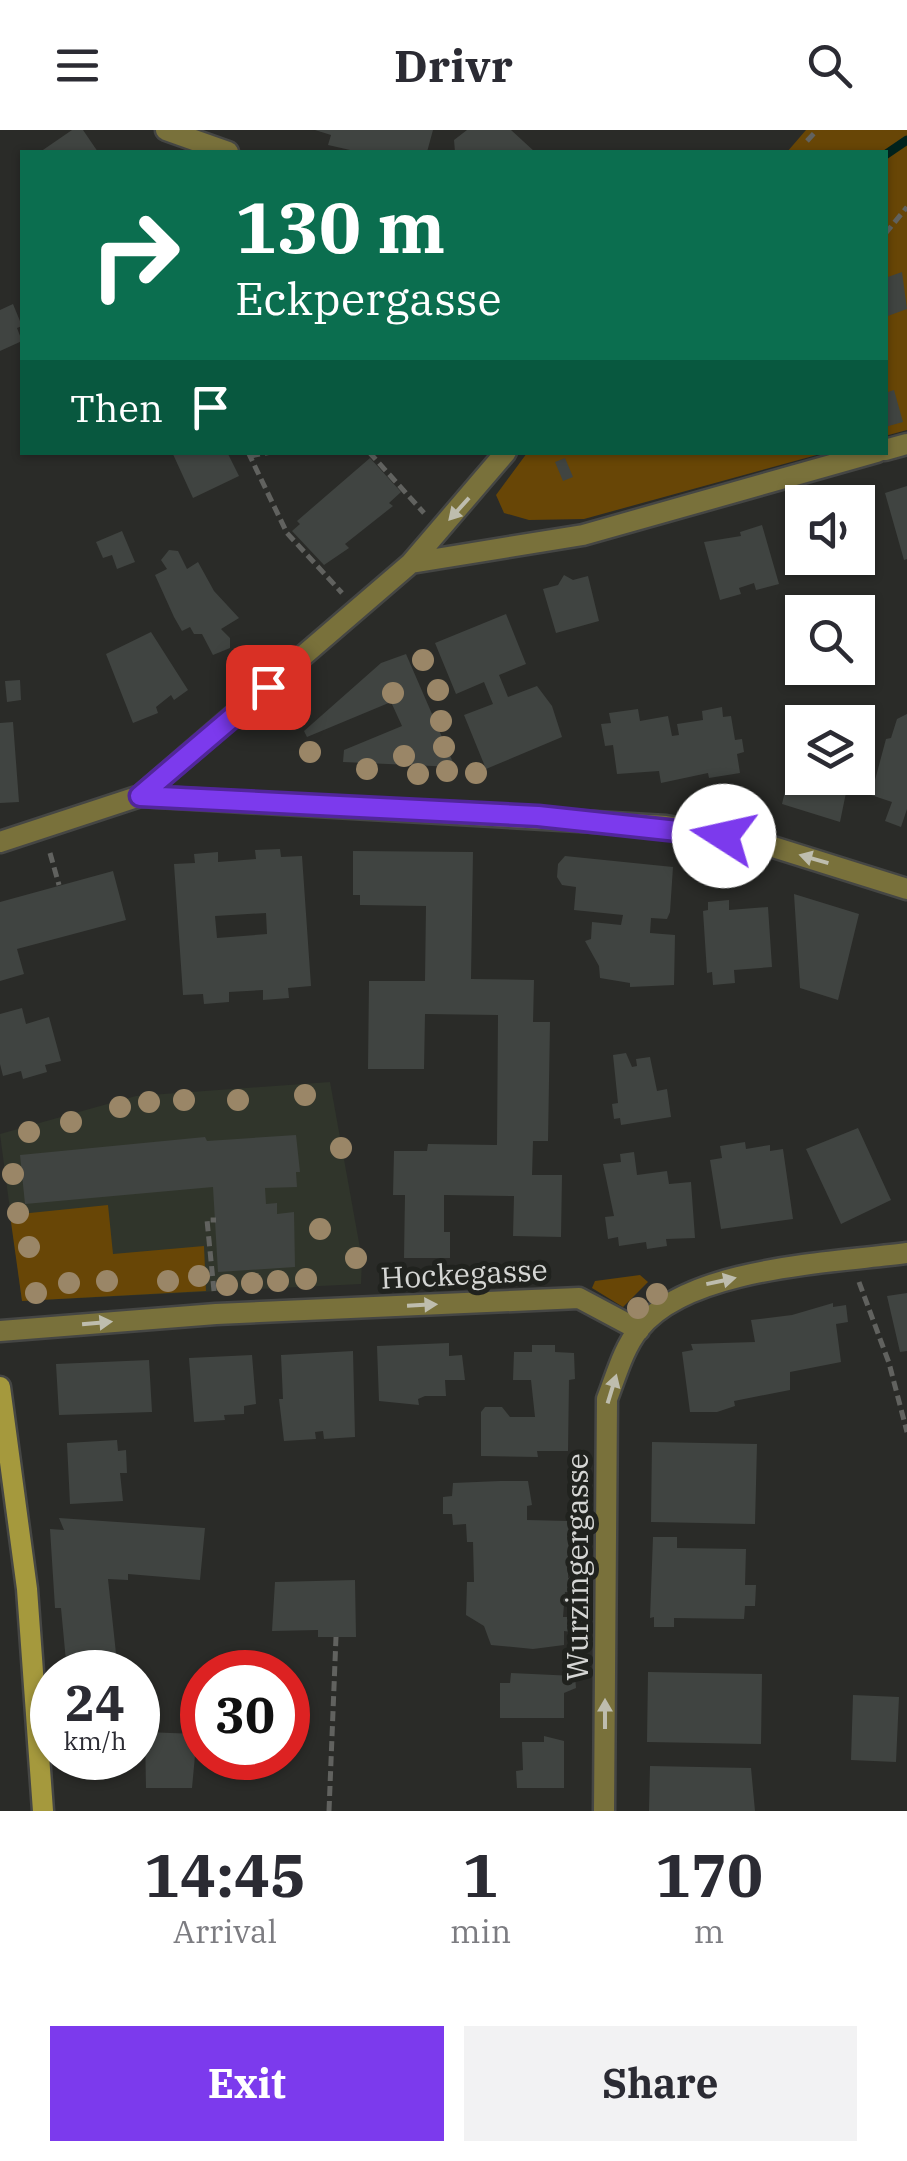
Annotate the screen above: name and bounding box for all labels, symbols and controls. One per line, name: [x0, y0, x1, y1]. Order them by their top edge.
text: Drivr: [394, 36, 513, 94]
icon: menu: [50, 38, 105, 93]
icon: search: [802, 38, 857, 93]
text: 130 m: [235, 181, 445, 272]
icon: right: [70, 190, 200, 320]
text: Eckpergasse: [235, 269, 502, 327]
icon: arrive: [183, 380, 238, 435]
text: Then: [70, 383, 163, 432]
map controls: [785, 485, 875, 795]
button: sound: [785, 485, 875, 575]
one-way arrow: [448, 496, 471, 520]
button: search: [785, 595, 875, 685]
pin: [226, 645, 311, 730]
icon: arrive: [241, 660, 296, 715]
button: layers: [785, 705, 875, 795]
position arrow: [672, 784, 776, 888]
one-way arrow: [798, 850, 829, 866]
street label: Hockegasse: [379, 1249, 549, 1297]
one-way arrow: [706, 1273, 737, 1289]
one-way arrow: [406, 1297, 438, 1313]
one-way arrow: [82, 1315, 114, 1331]
one-way arrow: [605, 1374, 620, 1404]
street label: Wurzingergasse: [557, 1453, 596, 1681]
speed limit sign: 30: [180, 1650, 310, 1780]
text: 24: [65, 1670, 125, 1735]
one-way arrow: [597, 1697, 613, 1729]
text: km/h: [63, 1724, 127, 1757]
text: 14:45: [144, 1835, 306, 1914]
text: 1: [463, 1835, 499, 1914]
text: 170: [655, 1835, 763, 1914]
text: Arrival: [173, 1910, 277, 1952]
text: min: [450, 1910, 511, 1952]
text: m: [694, 1910, 724, 1952]
button: Exit: [50, 2026, 444, 2141]
button: Share: [464, 2026, 857, 2141]

